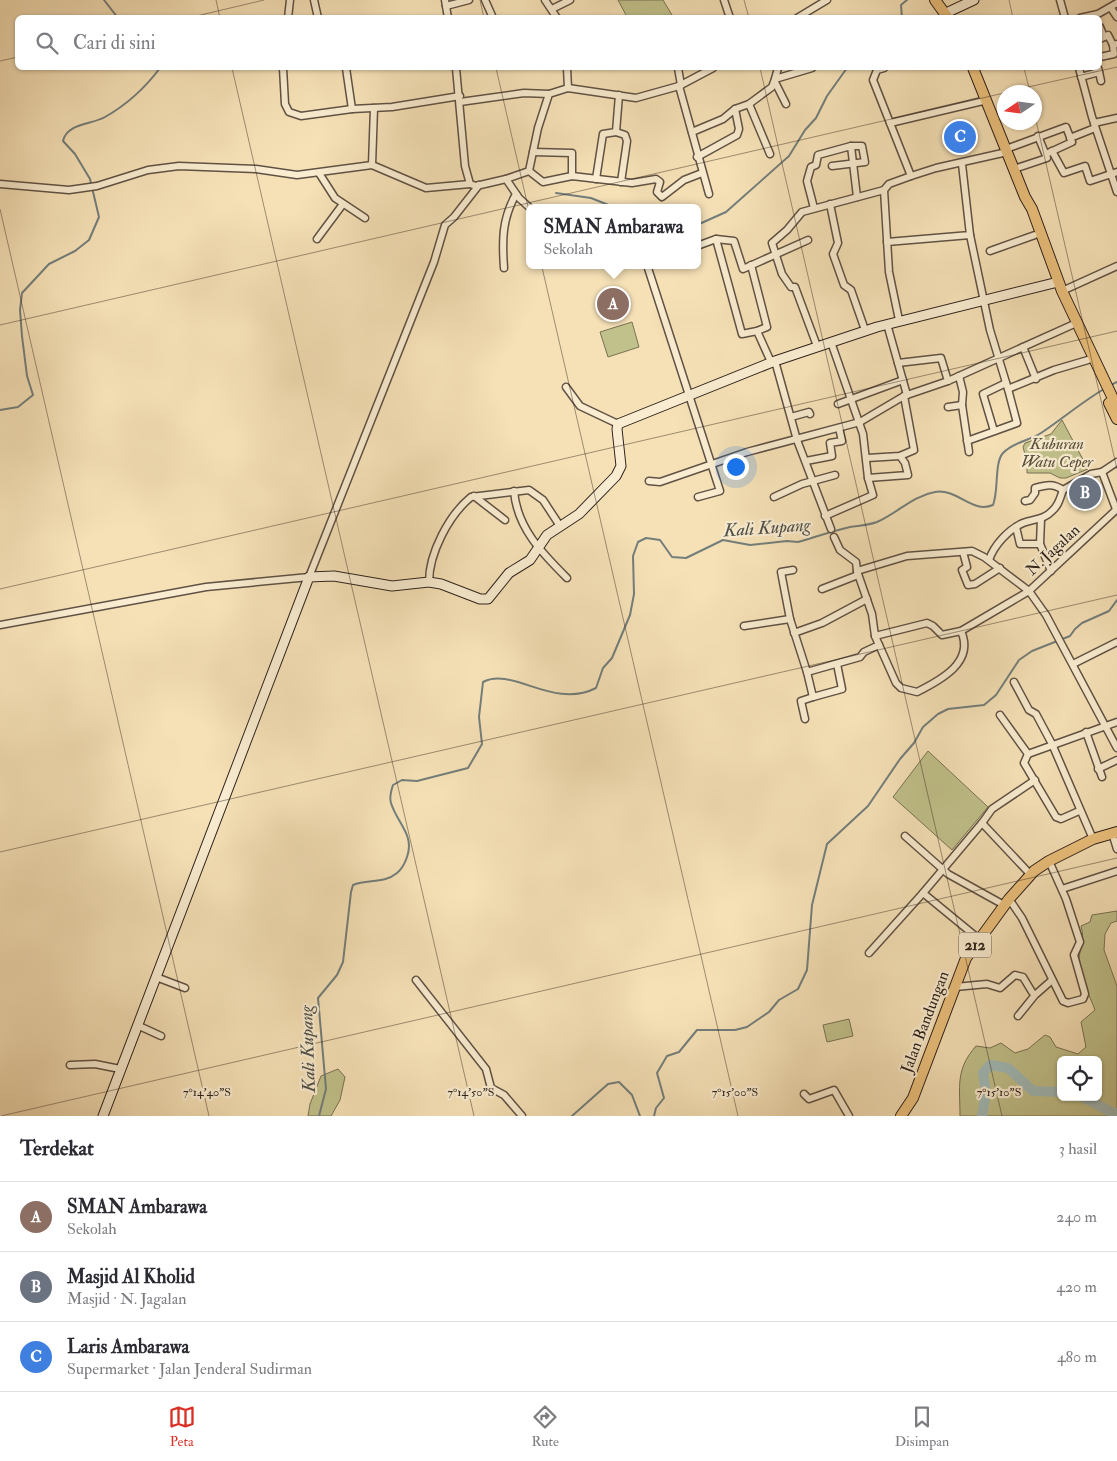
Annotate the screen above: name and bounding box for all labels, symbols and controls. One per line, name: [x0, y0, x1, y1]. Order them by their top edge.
search box: [15, 15, 1102, 70]
icon: search: [33, 29, 61, 57]
text: Cari di sini: [73, 31, 156, 55]
north arrow: [997, 85, 1042, 130]
pin: C: [944, 118, 976, 156]
popup: [526, 204, 701, 269]
text: SMAN Ambarawa: [543, 215, 684, 239]
text: Sekolah: [543, 239, 593, 259]
pin: A: [597, 285, 629, 323]
park label: Kuburan Watu Ceper: [1021, 434, 1094, 472]
your location: [723, 454, 749, 480]
pin: B: [1069, 474, 1101, 512]
water label: Kali Kupang: [722, 513, 812, 543]
street label: N. Jagalan: [1022, 520, 1085, 581]
road number: 212: [959, 932, 991, 958]
street label: Jalan Bandungan: [896, 968, 955, 1077]
water label: Kali Kupang: [295, 1004, 321, 1094]
map controls: [1057, 1056, 1102, 1101]
button: locate: [1057, 1056, 1102, 1101]
text: 7°14'40"S: [183, 1085, 231, 1100]
text: 7°14'50"S: [448, 1085, 494, 1100]
text: 7°15'00"S: [712, 1085, 758, 1100]
text: 7°15'10"S: [977, 1085, 1021, 1100]
text: Terdekat: [20, 1135, 94, 1162]
text: 3 hasil: [1059, 1139, 1097, 1159]
text: SMAN Ambarawa: [67, 1195, 207, 1219]
text: A: [31, 1207, 41, 1227]
text: 240 m: [1056, 1207, 1097, 1227]
text: Sekolah: [67, 1219, 117, 1239]
text: Masjid Al Kholid: [67, 1265, 195, 1289]
text: B: [31, 1277, 41, 1297]
text: 420 m: [1056, 1277, 1097, 1297]
text: Masjid · N. Jagalan: [67, 1289, 187, 1309]
text: Laris Ambarawa: [67, 1335, 189, 1359]
text: C: [30, 1347, 42, 1367]
text: 480 m: [1057, 1347, 1097, 1367]
text: Supermarket · Jalan Jenderal Sudirman: [67, 1359, 312, 1379]
tab: Peta: [168, 1403, 196, 1450]
tab: Rute: [531, 1403, 559, 1450]
tab: Disimpan: [895, 1403, 949, 1450]

